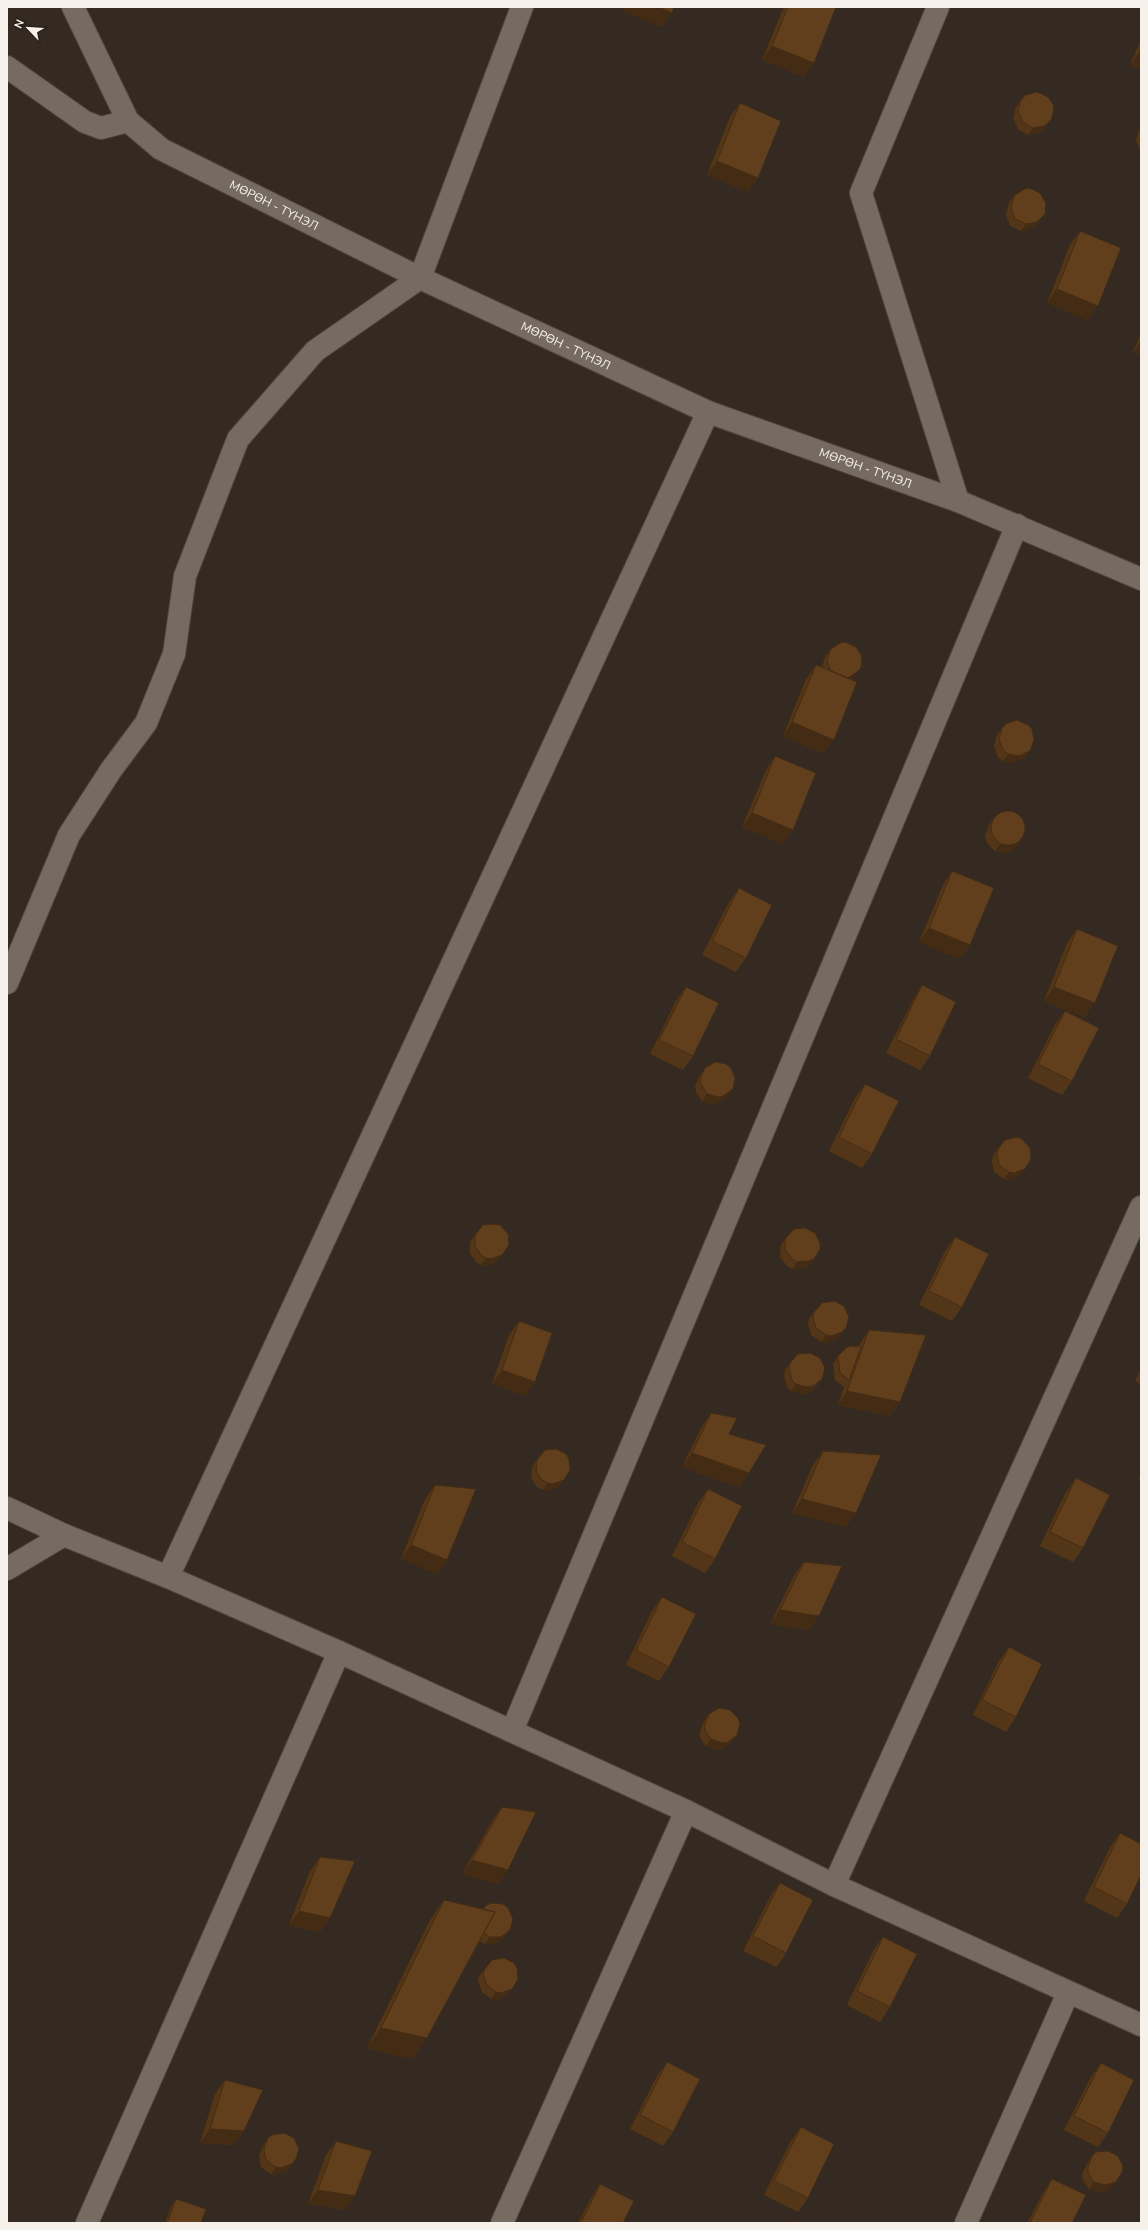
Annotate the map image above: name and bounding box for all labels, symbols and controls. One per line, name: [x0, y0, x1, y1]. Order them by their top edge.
north arrow: [8, 8, 48, 48]
text: N: [11, 17, 28, 31]
street label: МӨРӨН - ТҮНЭЛ: [227, 176, 321, 234]
street label: МӨРӨН - ТҮНЭЛ: [518, 318, 613, 374]
street label: МӨРӨН - ТҮНЭЛ: [817, 444, 914, 492]

